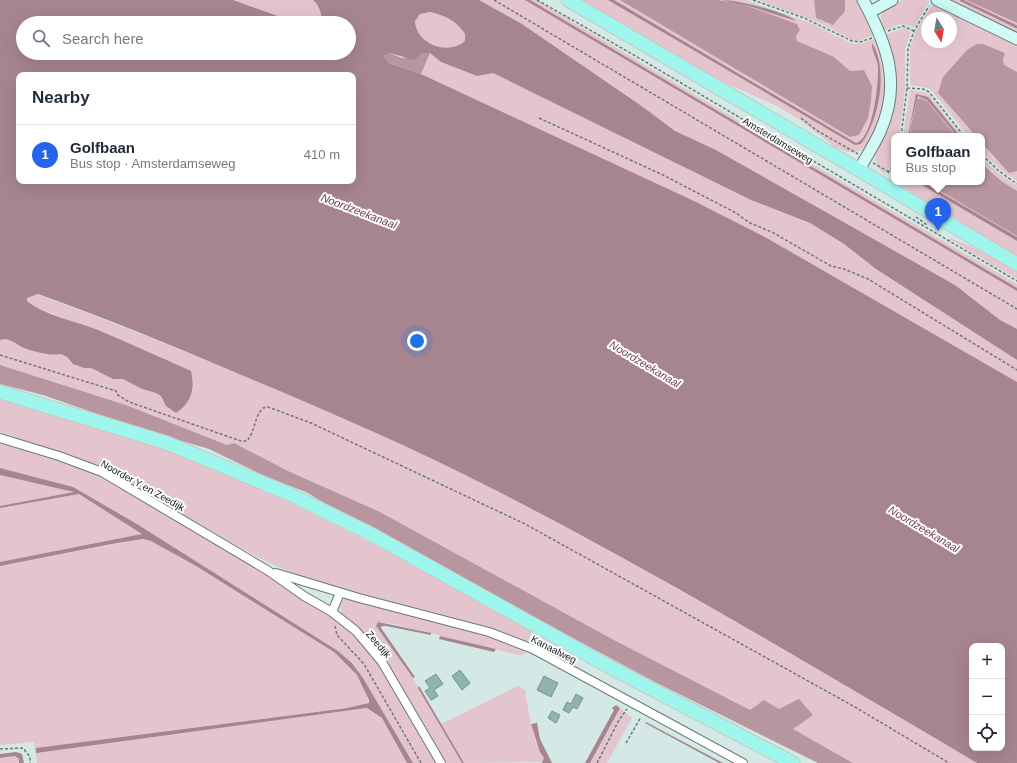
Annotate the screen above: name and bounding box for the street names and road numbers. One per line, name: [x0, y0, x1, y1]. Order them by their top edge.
street label: Amsterdamseweg: [741, 115, 815, 166]
street label: Noorder Y en Zeedijk: [99, 458, 187, 514]
street label: Zeedijk: [364, 628, 394, 661]
street label: Kanaalweg: [529, 633, 578, 666]

